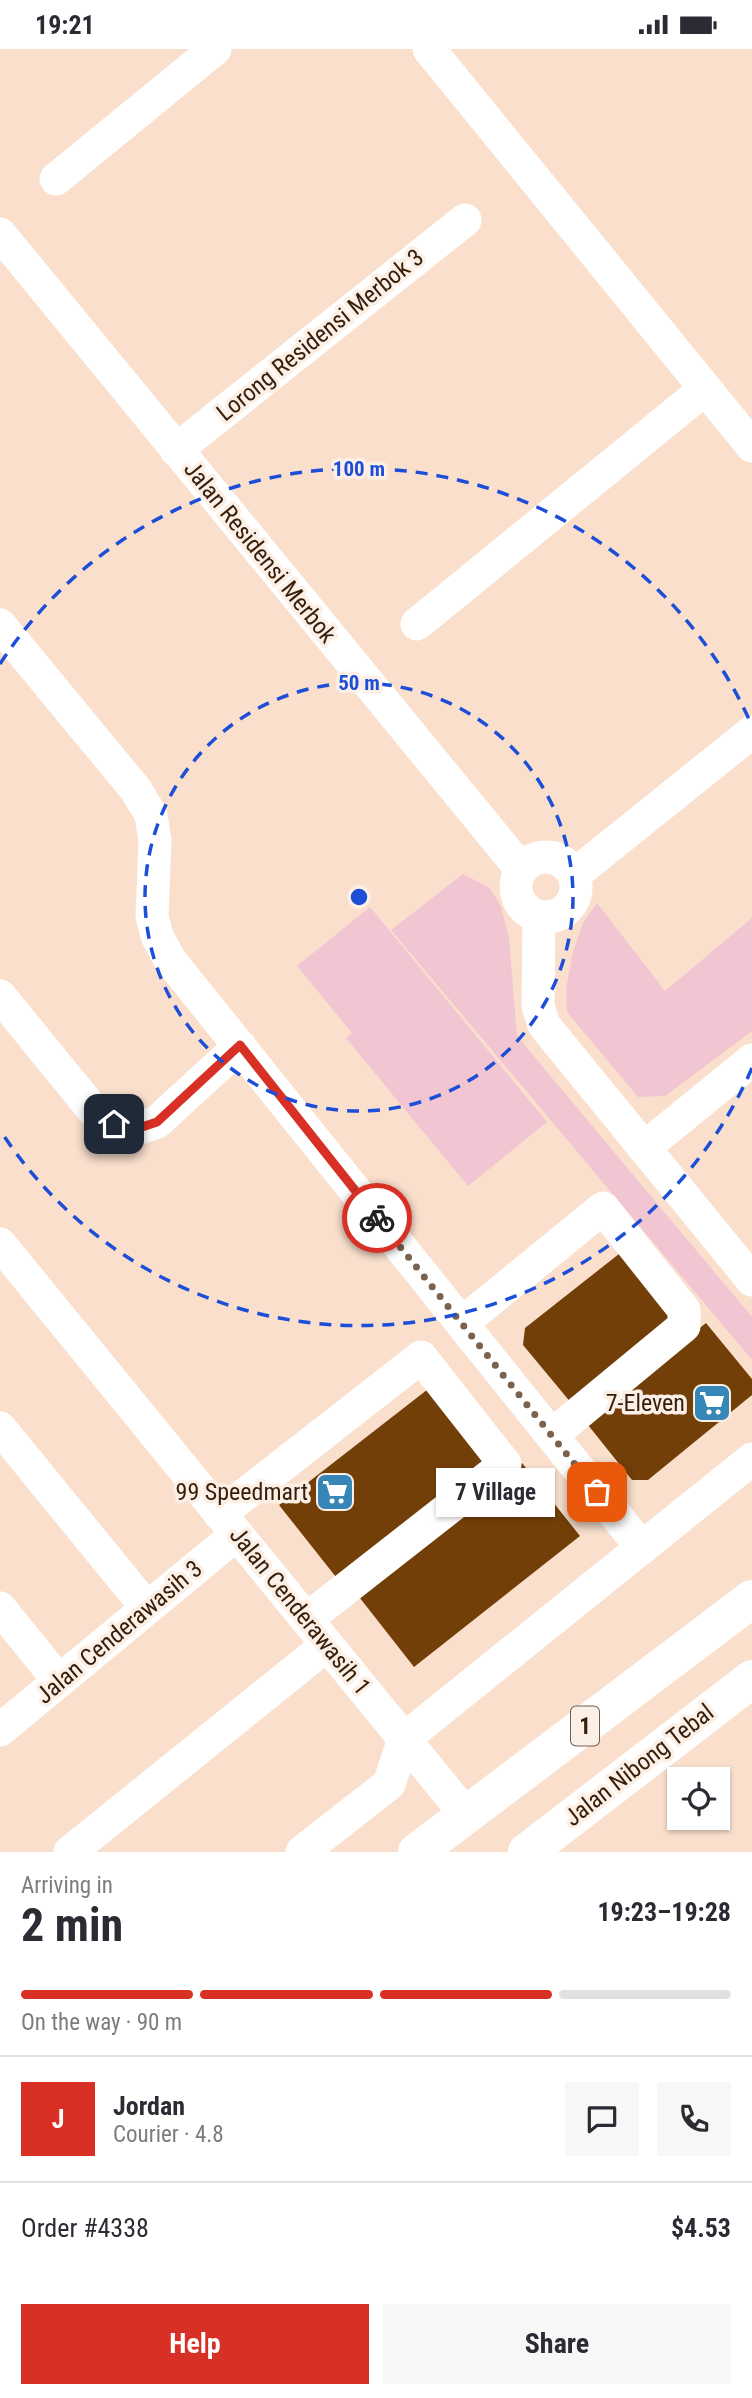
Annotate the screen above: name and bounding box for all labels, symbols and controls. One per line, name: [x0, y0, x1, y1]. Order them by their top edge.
text: 19:21: [35, 10, 95, 40]
street label: Lorong Residensi Merbok 3: [211, 243, 429, 427]
street label: Jalan Residensi Merbok: [178, 455, 342, 649]
text: 100 m: [333, 457, 385, 481]
text: 50 m: [338, 671, 380, 695]
centre of rings: [347, 885, 371, 909]
pin: [84, 1094, 144, 1154]
icon: home: [95, 1105, 133, 1143]
courier: [342, 1183, 412, 1253]
icon: bike: [358, 1199, 396, 1237]
supermarket icon: 7-Eleven: [691, 1382, 733, 1424]
place label: 7-Eleven: [606, 1389, 685, 1417]
pin: [567, 1462, 627, 1522]
callout: 7 Village: [436, 1467, 555, 1517]
supermarket icon: 99 Speedmart: [314, 1471, 356, 1513]
icon: bag: [578, 1473, 616, 1511]
place label: 99 Speedmart: [176, 1478, 308, 1506]
text: 7 Village: [455, 1479, 536, 1506]
street label: Jalan Cenderawasih 1: [224, 1521, 376, 1701]
street label: Jalan Cenderawasih 3: [30, 1555, 208, 1709]
street label: Jalan Nibong Tebal: [559, 1698, 719, 1832]
road number: 1: [571, 1707, 599, 1745]
map controls: [667, 1767, 730, 1830]
button: locate: [667, 1767, 730, 1830]
text: Arriving in: [21, 1872, 113, 1899]
text: 19:23–19:28: [597, 1897, 731, 1927]
text: 2 min: [21, 1898, 123, 1952]
text: On the way · 90 m: [21, 2009, 182, 2036]
button: chat: [565, 2082, 639, 2156]
button: phone: [657, 2082, 731, 2156]
text: Jordan: [113, 2091, 185, 2121]
text: J: [52, 2104, 64, 2134]
text: Courier · 4.8: [113, 2121, 224, 2148]
text: Order #4338: [21, 2213, 149, 2243]
text: $4.53: [671, 2213, 731, 2243]
button: Help: [21, 2304, 369, 2384]
button: Share: [383, 2304, 731, 2384]

